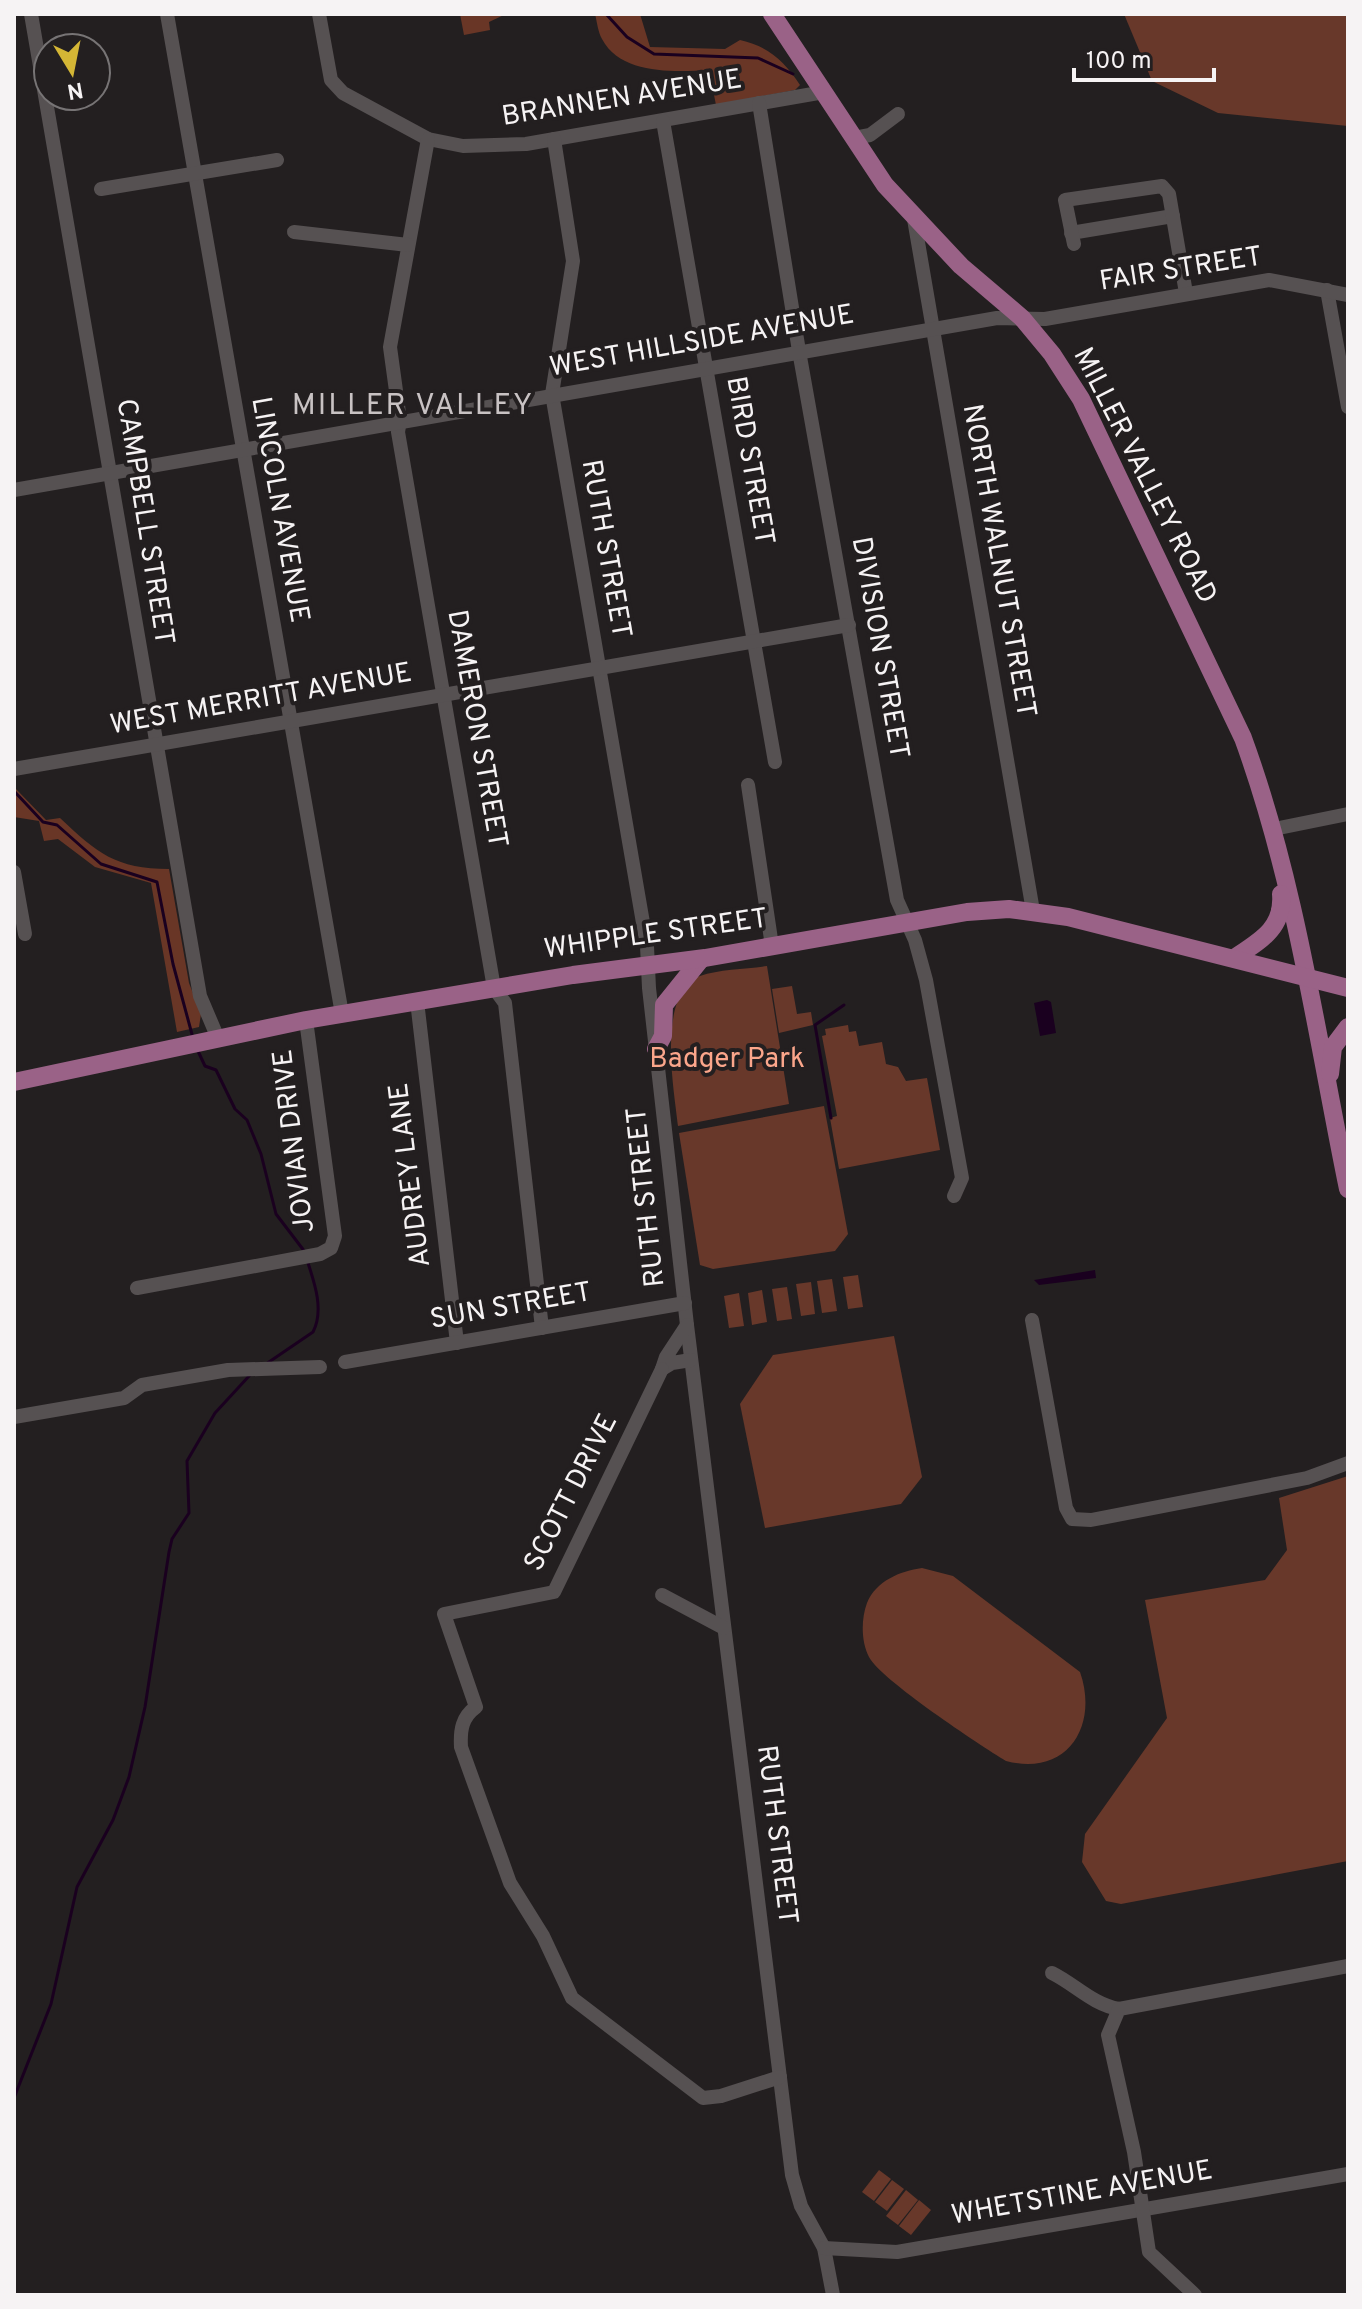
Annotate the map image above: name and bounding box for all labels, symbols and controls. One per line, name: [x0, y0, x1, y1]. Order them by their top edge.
north arrow: [32, 32, 112, 112]
scale bar: [1074, 32, 1214, 82]
text: 100 m: [1086, 47, 1152, 77]
street label: BRANNEN AVENUE: [499, 62, 745, 136]
text: N: [65, 75, 85, 104]
street label: FAIR STREET: [1097, 239, 1265, 301]
street label: WEST HILLSIDE AVENUE: [547, 297, 857, 387]
street label: MILLER VALLEY ROAD: [1064, 342, 1224, 610]
street label: BIRD STREET: [716, 374, 782, 548]
district label: MILLER VALLEY: [292, 388, 534, 425]
street label: LINCOLN AVENUE: [241, 394, 317, 626]
street label: CAMPBELL STREET: [107, 396, 181, 648]
street label: NORTH WALNUT STREET: [953, 401, 1043, 721]
street label: RUTH STREET: [572, 457, 638, 641]
street label: DIVISION STREET: [842, 534, 916, 762]
street label: DAMERON STREET: [437, 607, 515, 851]
street label: WEST MERRITT AVENUE: [107, 656, 415, 744]
street label: WHIPPLE STREET: [542, 901, 770, 969]
park label: Badger Park: [649, 1042, 805, 1078]
street label: JOVIAN DRIVE: [266, 1047, 324, 1235]
street label: AUDREY LANE: [382, 1081, 440, 1269]
street label: RUTH STREET: [620, 1105, 674, 1289]
street label: SUN STREET: [428, 1275, 594, 1339]
street label: SCOTT DRIVE: [517, 1408, 627, 1578]
street label: RUTH STREET: [747, 1743, 805, 1927]
street label: WHETSTINE AVENUE: [949, 2153, 1215, 2235]

